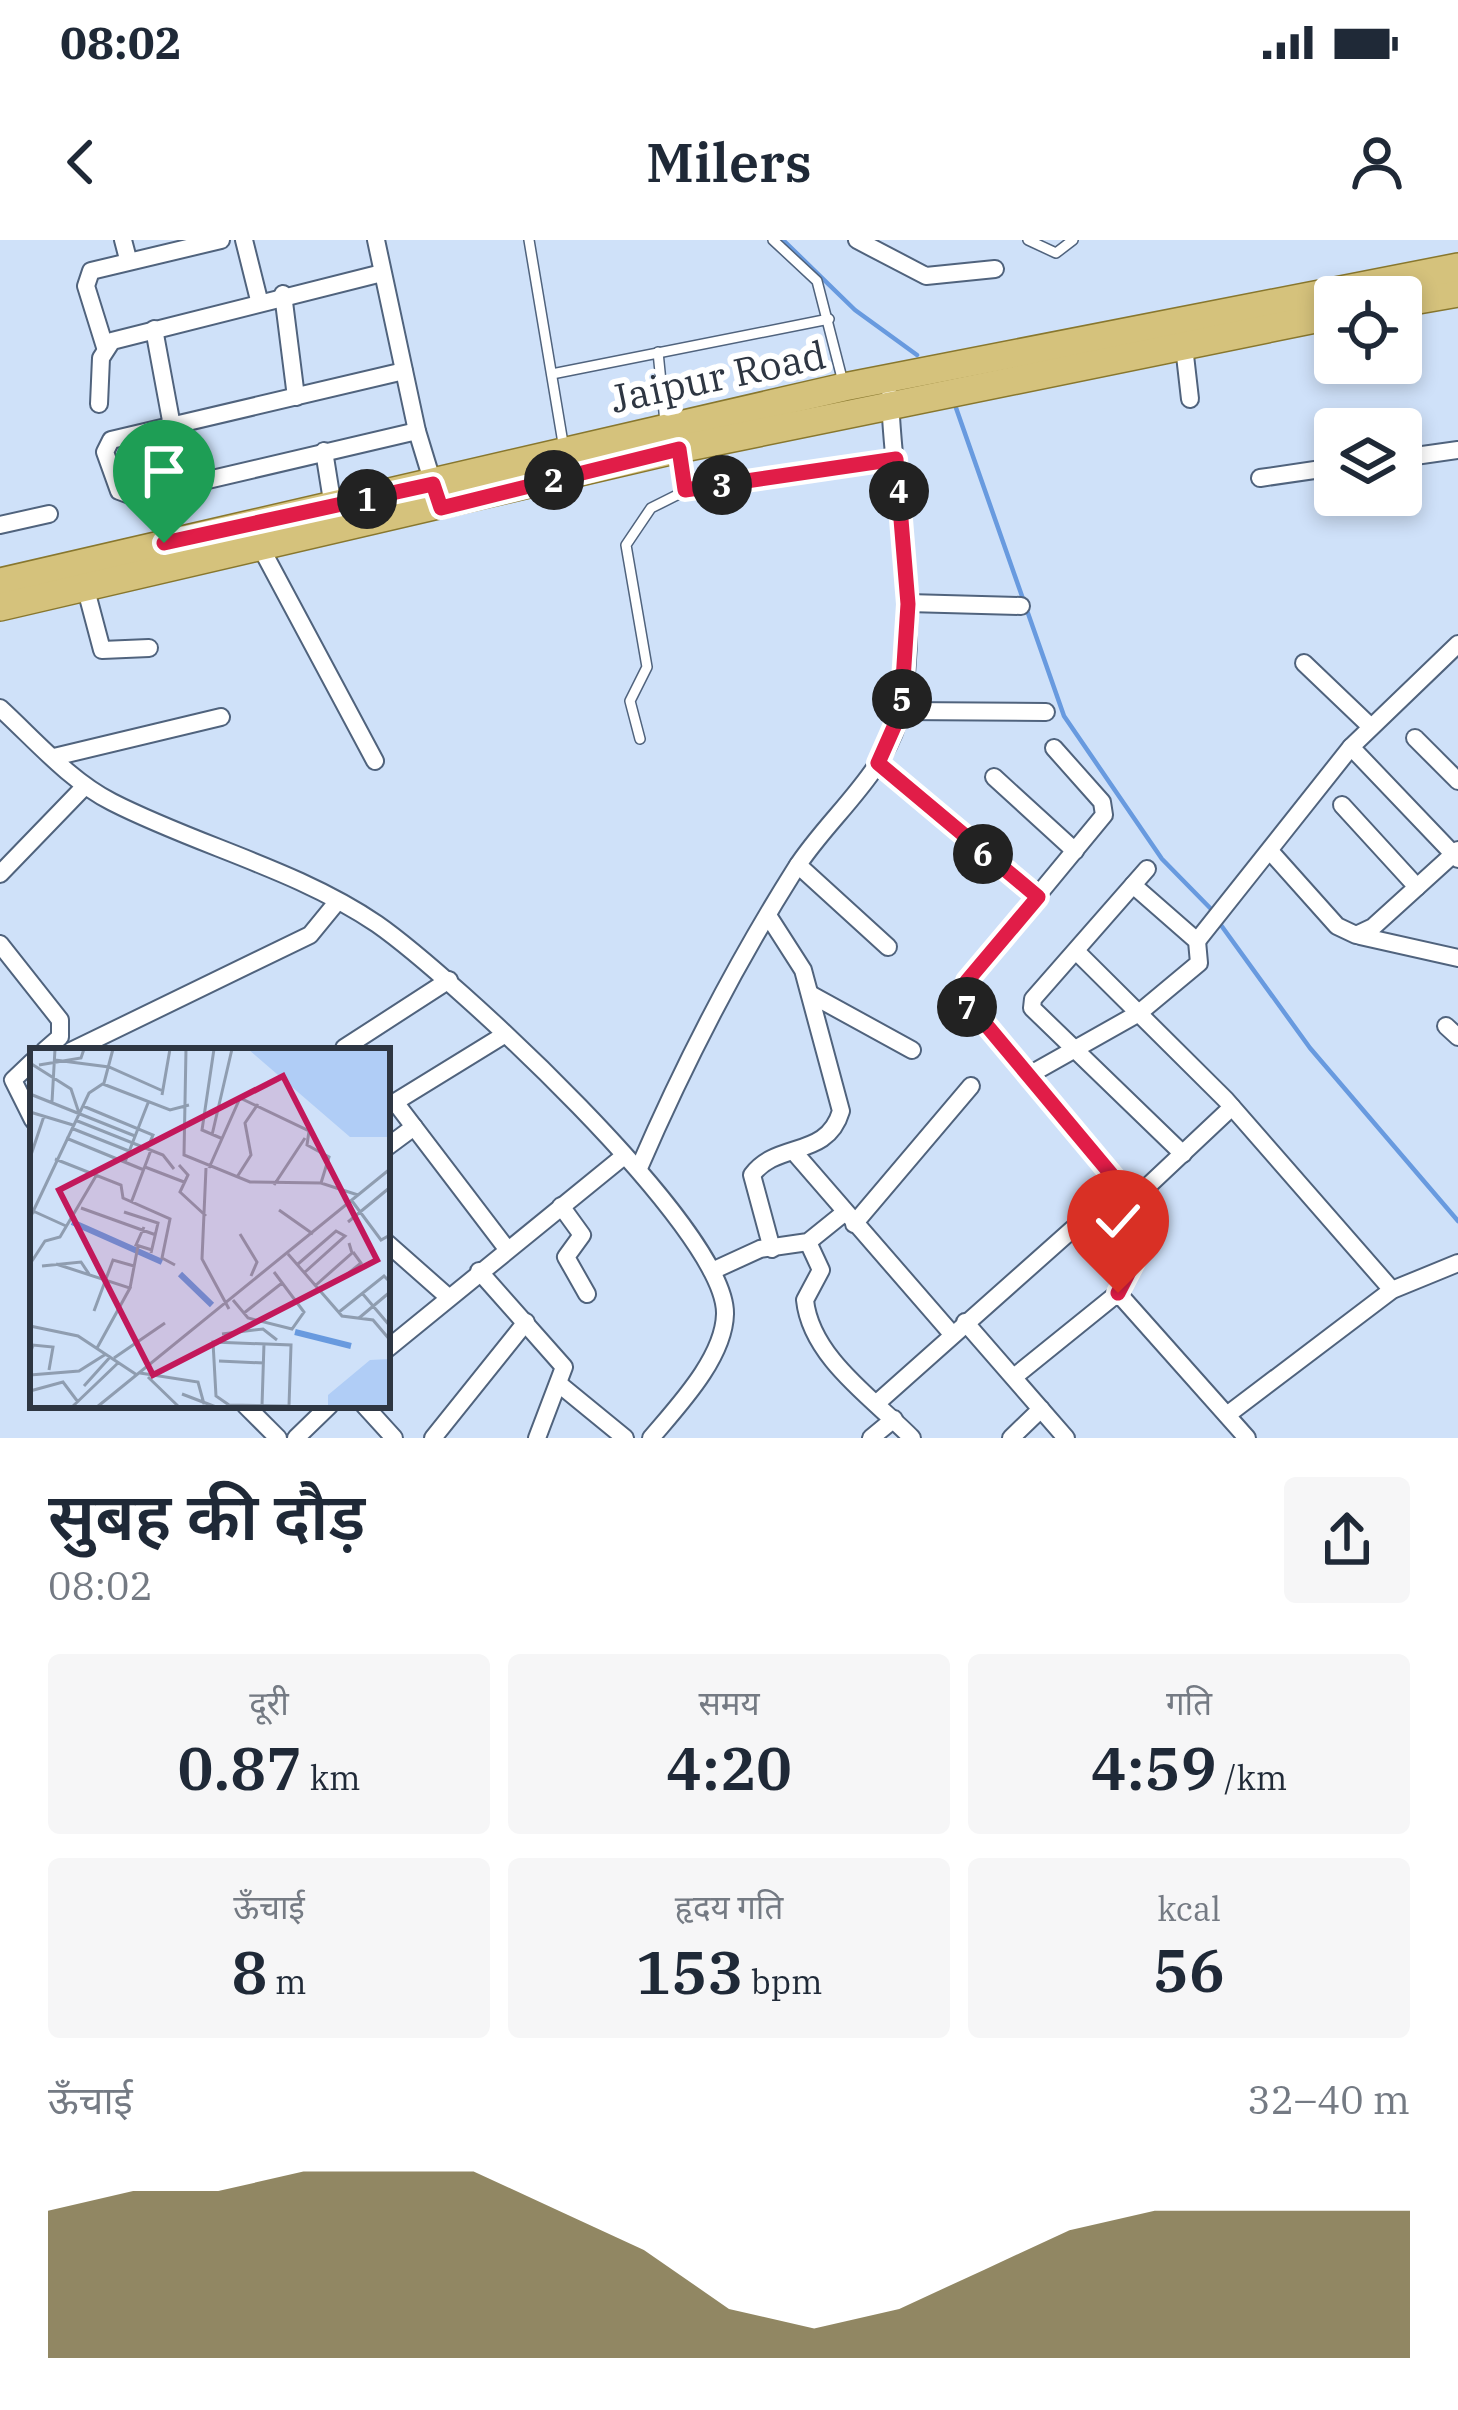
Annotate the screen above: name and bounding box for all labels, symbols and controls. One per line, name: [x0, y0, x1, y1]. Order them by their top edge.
text: 08:02: [60, 13, 182, 71]
text: Milers: [646, 127, 812, 197]
icon: back: [48, 129, 114, 195]
icon: person: [1344, 129, 1410, 195]
map controls: [1314, 276, 1422, 516]
button: locate: [1314, 276, 1422, 384]
street label: Jaipur Road: [606, 328, 830, 424]
button: layers: [1314, 408, 1422, 516]
pin: [113, 420, 215, 543]
icon: arrive: [131, 438, 197, 504]
pin: 2: [524, 450, 584, 510]
pin: 3: [692, 455, 752, 515]
text: 2: [544, 458, 564, 501]
pin: 4: [869, 461, 929, 521]
text: 3: [712, 463, 732, 506]
pin: 1: [337, 469, 397, 529]
text: 4: [889, 469, 909, 512]
text: 1: [357, 477, 377, 520]
pin: 5: [872, 669, 932, 729]
text: 5: [892, 677, 912, 720]
pin: 6: [953, 824, 1013, 884]
text: 6: [973, 832, 993, 875]
pin: 7: [937, 977, 997, 1037]
text: 7: [957, 985, 977, 1028]
inset map: [30, 1048, 390, 1408]
pin: [1067, 1170, 1169, 1293]
icon: check: [1085, 1188, 1151, 1254]
text: सुबह की दौड़: [48, 1472, 365, 1558]
button: share: [1284, 1477, 1410, 1603]
text: 08:02: [48, 1560, 153, 1611]
text: दूरी: [249, 1681, 289, 1724]
text: समय: [698, 1681, 760, 1724]
text: गति: [1166, 1681, 1212, 1724]
text: 0.87: [177, 1728, 302, 1807]
text: 4:20: [666, 1728, 792, 1807]
text: 4:59: [1091, 1728, 1217, 1807]
text: km: [302, 1756, 361, 1799]
text: /km: [1217, 1756, 1287, 1799]
text: ऊँचाई: [233, 1885, 305, 1928]
text: हृदय गति: [675, 1885, 783, 1928]
text: kcal: [1157, 1887, 1221, 1930]
text: 56: [1153, 1930, 1225, 2009]
text: 8: [231, 1932, 267, 2011]
text: 153: [635, 1932, 743, 2011]
text: m: [267, 1960, 307, 2003]
text: bpm: [743, 1960, 823, 2003]
text: ऊँचाई: [48, 2074, 133, 2125]
text: 32–40 m: [1247, 2074, 1410, 2125]

